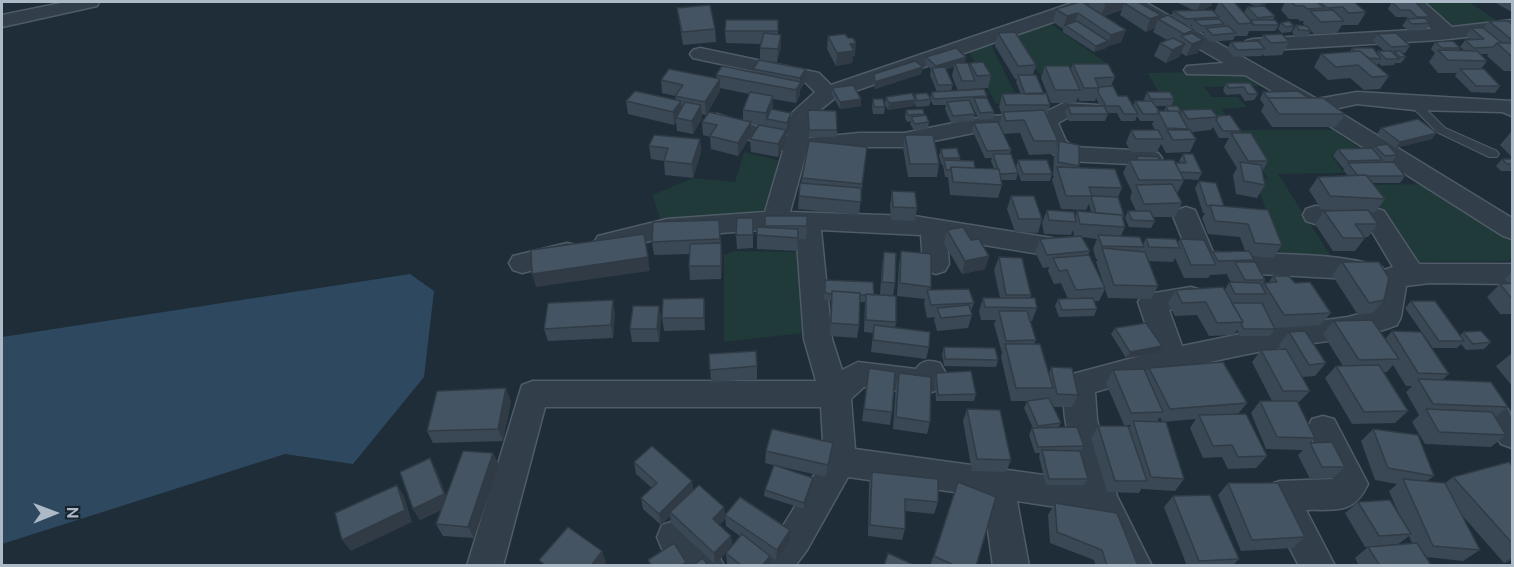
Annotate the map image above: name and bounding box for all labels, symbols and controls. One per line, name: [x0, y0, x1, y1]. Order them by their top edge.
north arrow: [24, 483, 84, 543]
text: N: [62, 507, 83, 519]

